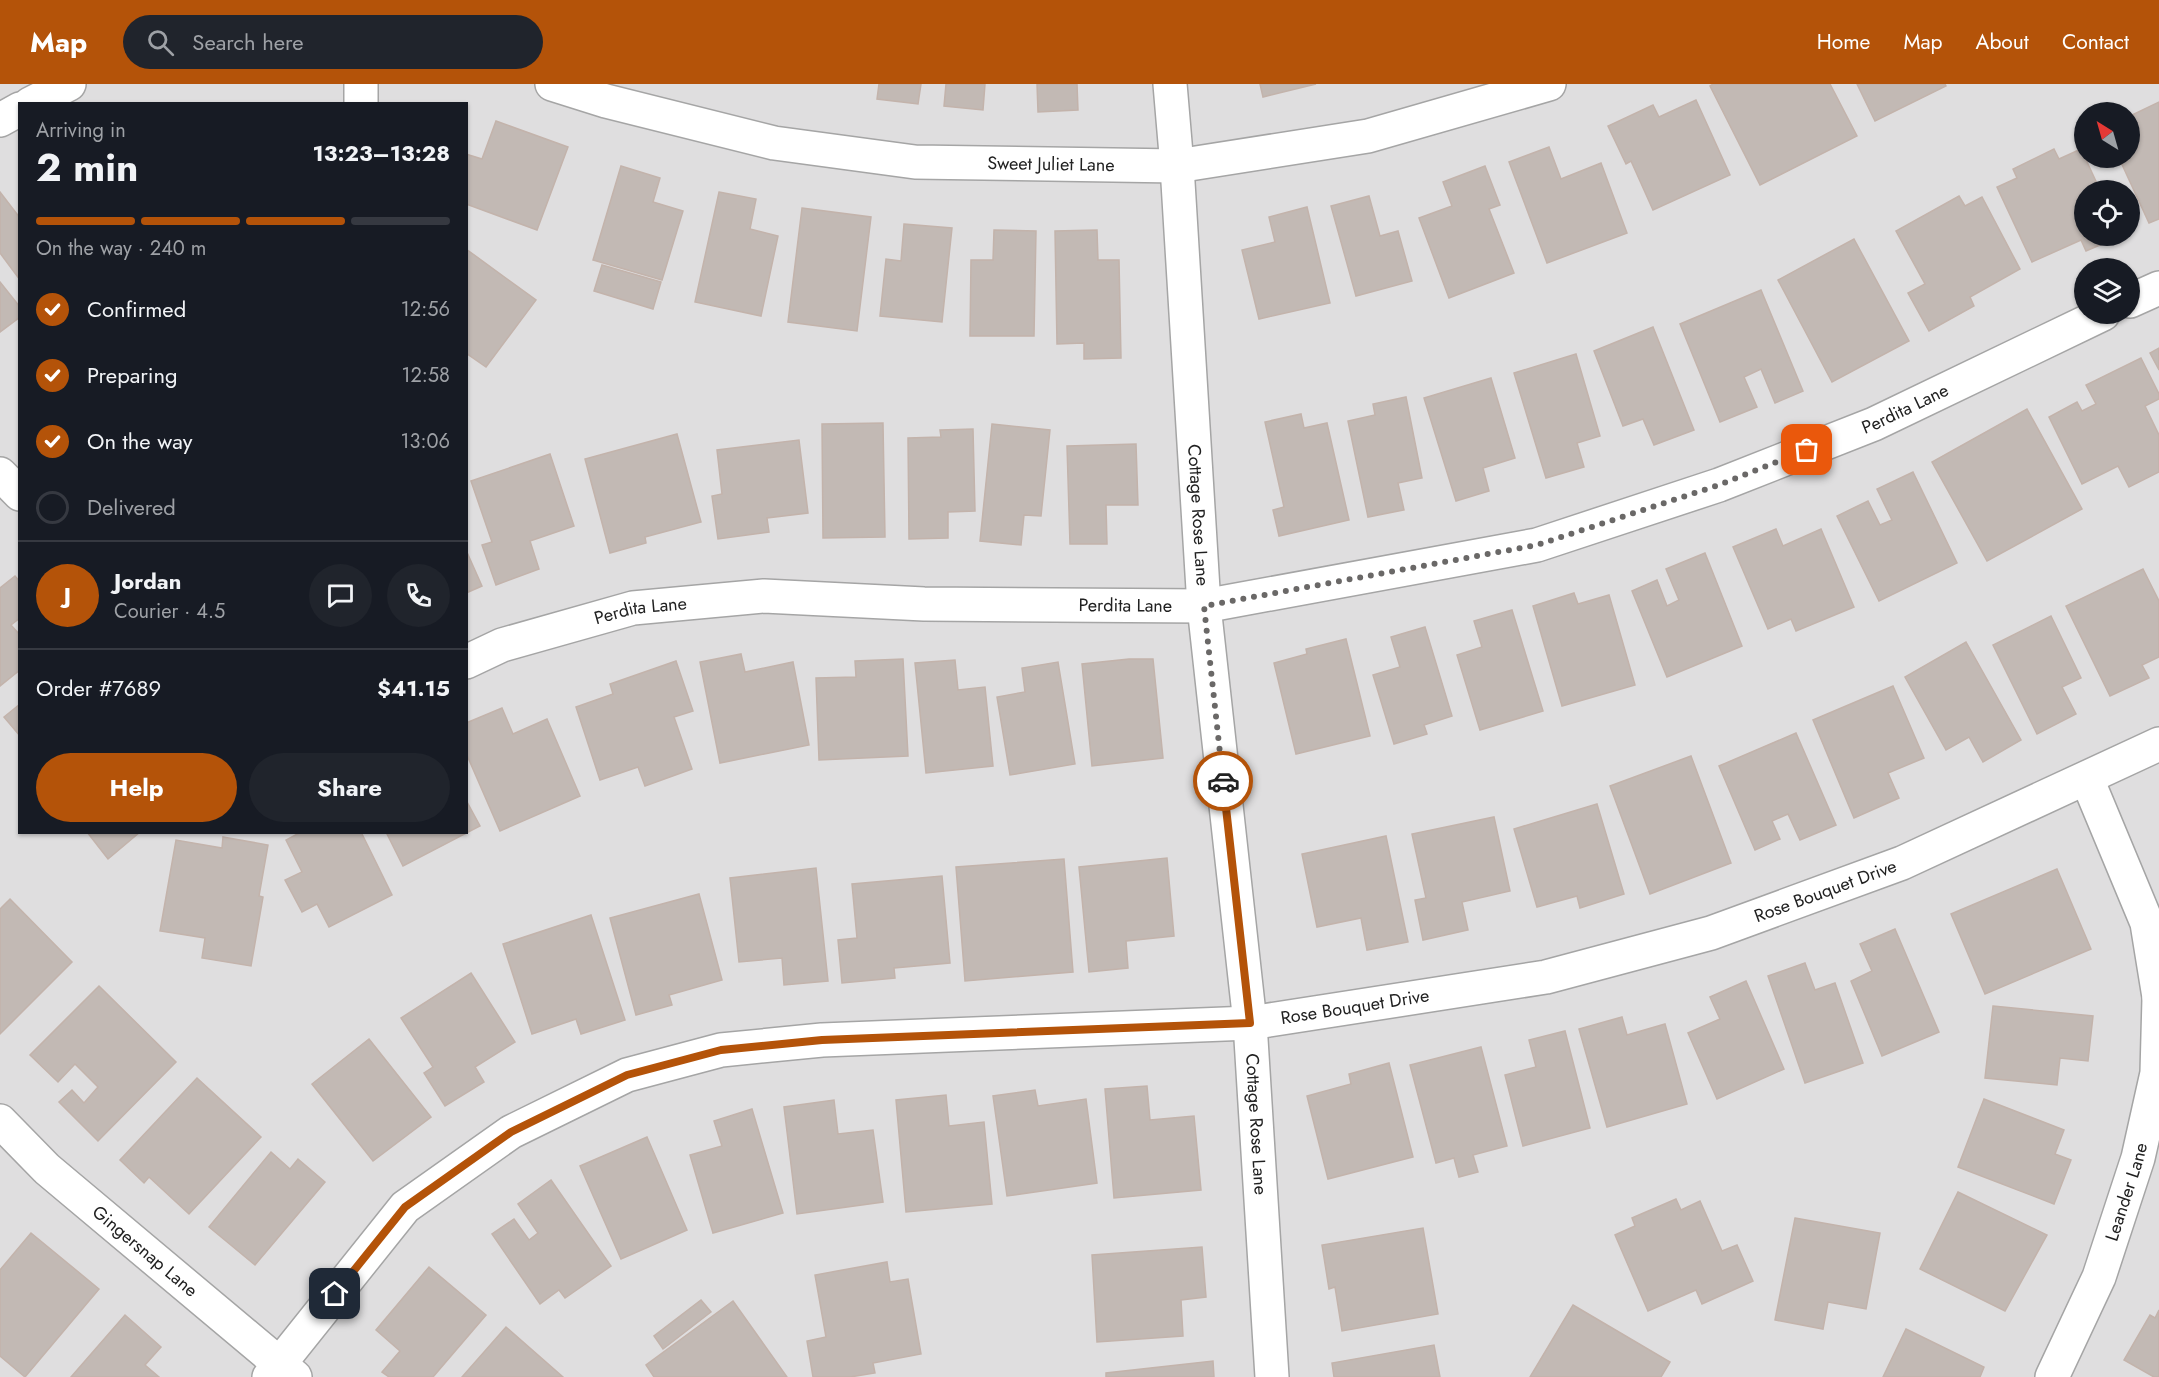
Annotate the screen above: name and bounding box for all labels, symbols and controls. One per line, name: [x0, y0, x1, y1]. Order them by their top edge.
search box: [123, 15, 543, 69]
text: Map: [30, 22, 87, 63]
icon: search: [144, 26, 177, 59]
text: Search here: [192, 26, 304, 58]
text: Home: [1817, 27, 1870, 57]
text: Map: [1903, 27, 1943, 57]
text: About: [1976, 27, 2029, 57]
text: Contact: [2062, 27, 2129, 57]
north arrow: [2074, 102, 2140, 168]
map controls: [2074, 102, 2140, 324]
text: Arriving in: [36, 116, 126, 145]
text: 13:23–13:28: [313, 137, 450, 169]
text: 2 min: [36, 139, 138, 196]
street label: Sweet Juliet Lane: [987, 150, 1115, 178]
button: locate: [2074, 180, 2140, 246]
text: On the way · 240 m: [36, 234, 206, 263]
button: layers: [2074, 258, 2140, 324]
icon: check: [36, 293, 69, 326]
text: Confirmed: [87, 293, 186, 325]
text: 12:56: [401, 295, 450, 324]
icon: check: [36, 359, 69, 392]
text: Preparing: [87, 359, 178, 391]
text: 12:58: [401, 361, 450, 390]
street label: Perdita Lane: [1858, 377, 1953, 441]
pin: [1781, 424, 1832, 475]
icon: check: [36, 425, 69, 458]
text: On the way: [87, 425, 192, 457]
text: 13:06: [401, 427, 450, 456]
icon: bag: [1790, 433, 1823, 466]
street label: Cottage Rose Lane: [1181, 443, 1216, 587]
text: Delivered: [87, 491, 176, 523]
button: chat: [309, 564, 372, 627]
button: phone: [387, 564, 450, 627]
text: Jordan: [114, 565, 181, 597]
text: J: [64, 579, 71, 611]
street label: Perdita Lane: [591, 590, 688, 631]
street label: Perdita Lane: [1078, 592, 1172, 619]
text: Courier · 4.5: [114, 597, 225, 626]
text: Order #7689: [36, 672, 161, 704]
text: $41.15: [377, 672, 450, 704]
courier: [1193, 751, 1253, 811]
button: Help: [36, 753, 237, 822]
button: Share: [249, 753, 450, 822]
icon: car: [1207, 765, 1240, 798]
street label: Rose Bouquet Drive: [1750, 853, 1900, 929]
street label: Rose Bouquet Drive: [1279, 982, 1431, 1031]
street label: Cottage Rose Lane: [1239, 1053, 1274, 1196]
street label: Leander Lane: [2099, 1140, 2154, 1245]
street label: Gingersnap Lane: [87, 1199, 203, 1303]
pin: [309, 1268, 360, 1319]
icon: home: [318, 1277, 351, 1310]

